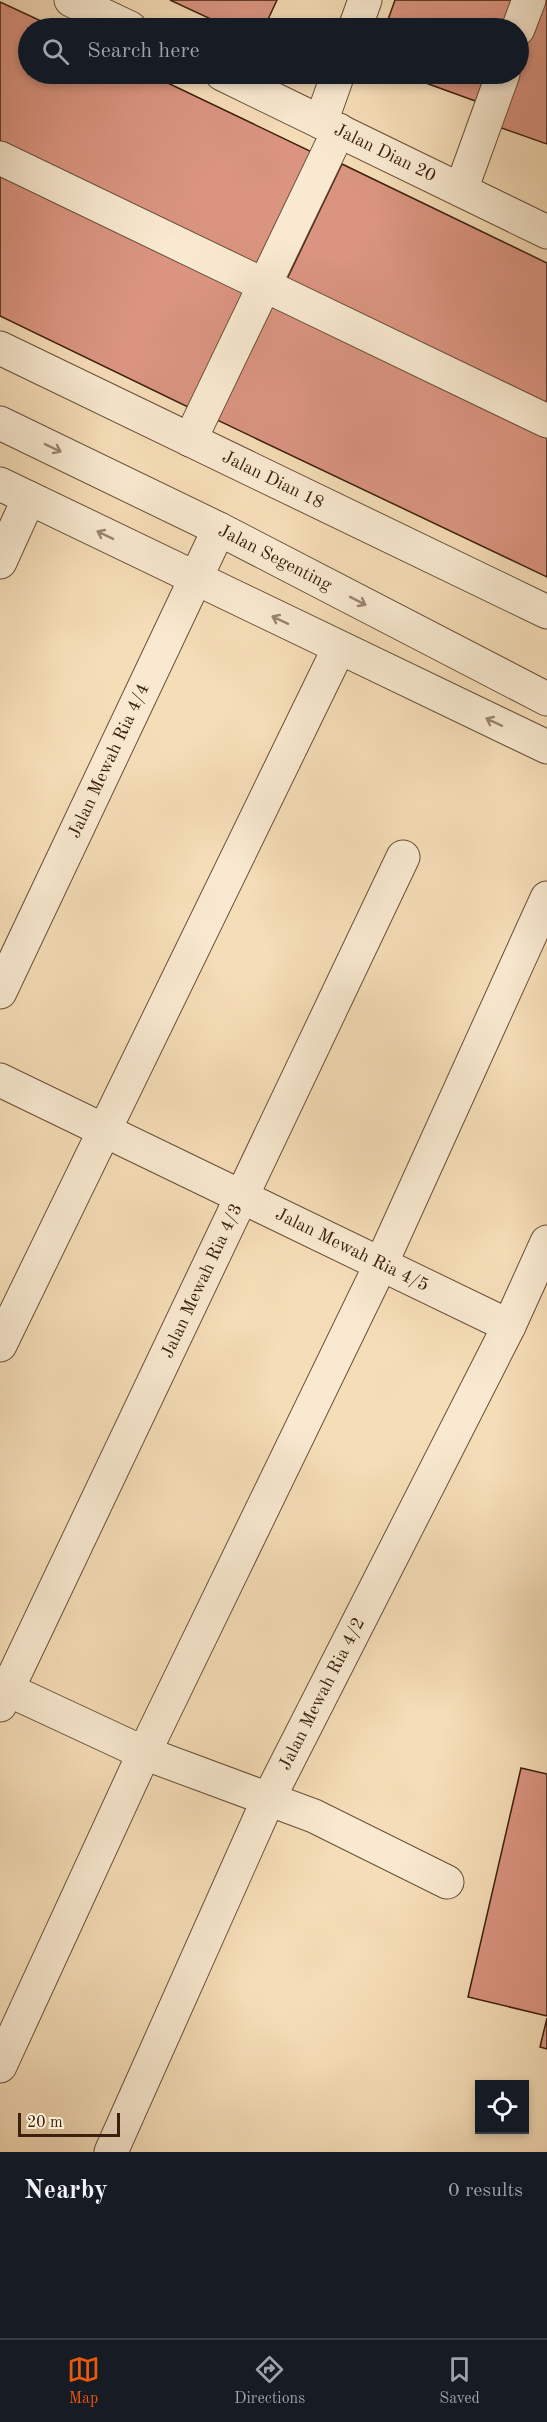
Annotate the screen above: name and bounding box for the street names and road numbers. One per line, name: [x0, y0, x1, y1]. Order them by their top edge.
street label: Jalan Dian 20: [331, 121, 439, 185]
street label: Jalan Dian 18: [219, 448, 327, 512]
street label: Jalan Segenting: [215, 522, 335, 594]
street label: Jalan Mewah Ria 4/4: [65, 681, 153, 841]
street label: Jalan Mewah Ria 4/3: [158, 1201, 246, 1361]
street label: Jalan Mewah Ria 4/5: [272, 1205, 432, 1295]
street label: Jalan Mewah Ria 4/2: [276, 1615, 368, 1773]

